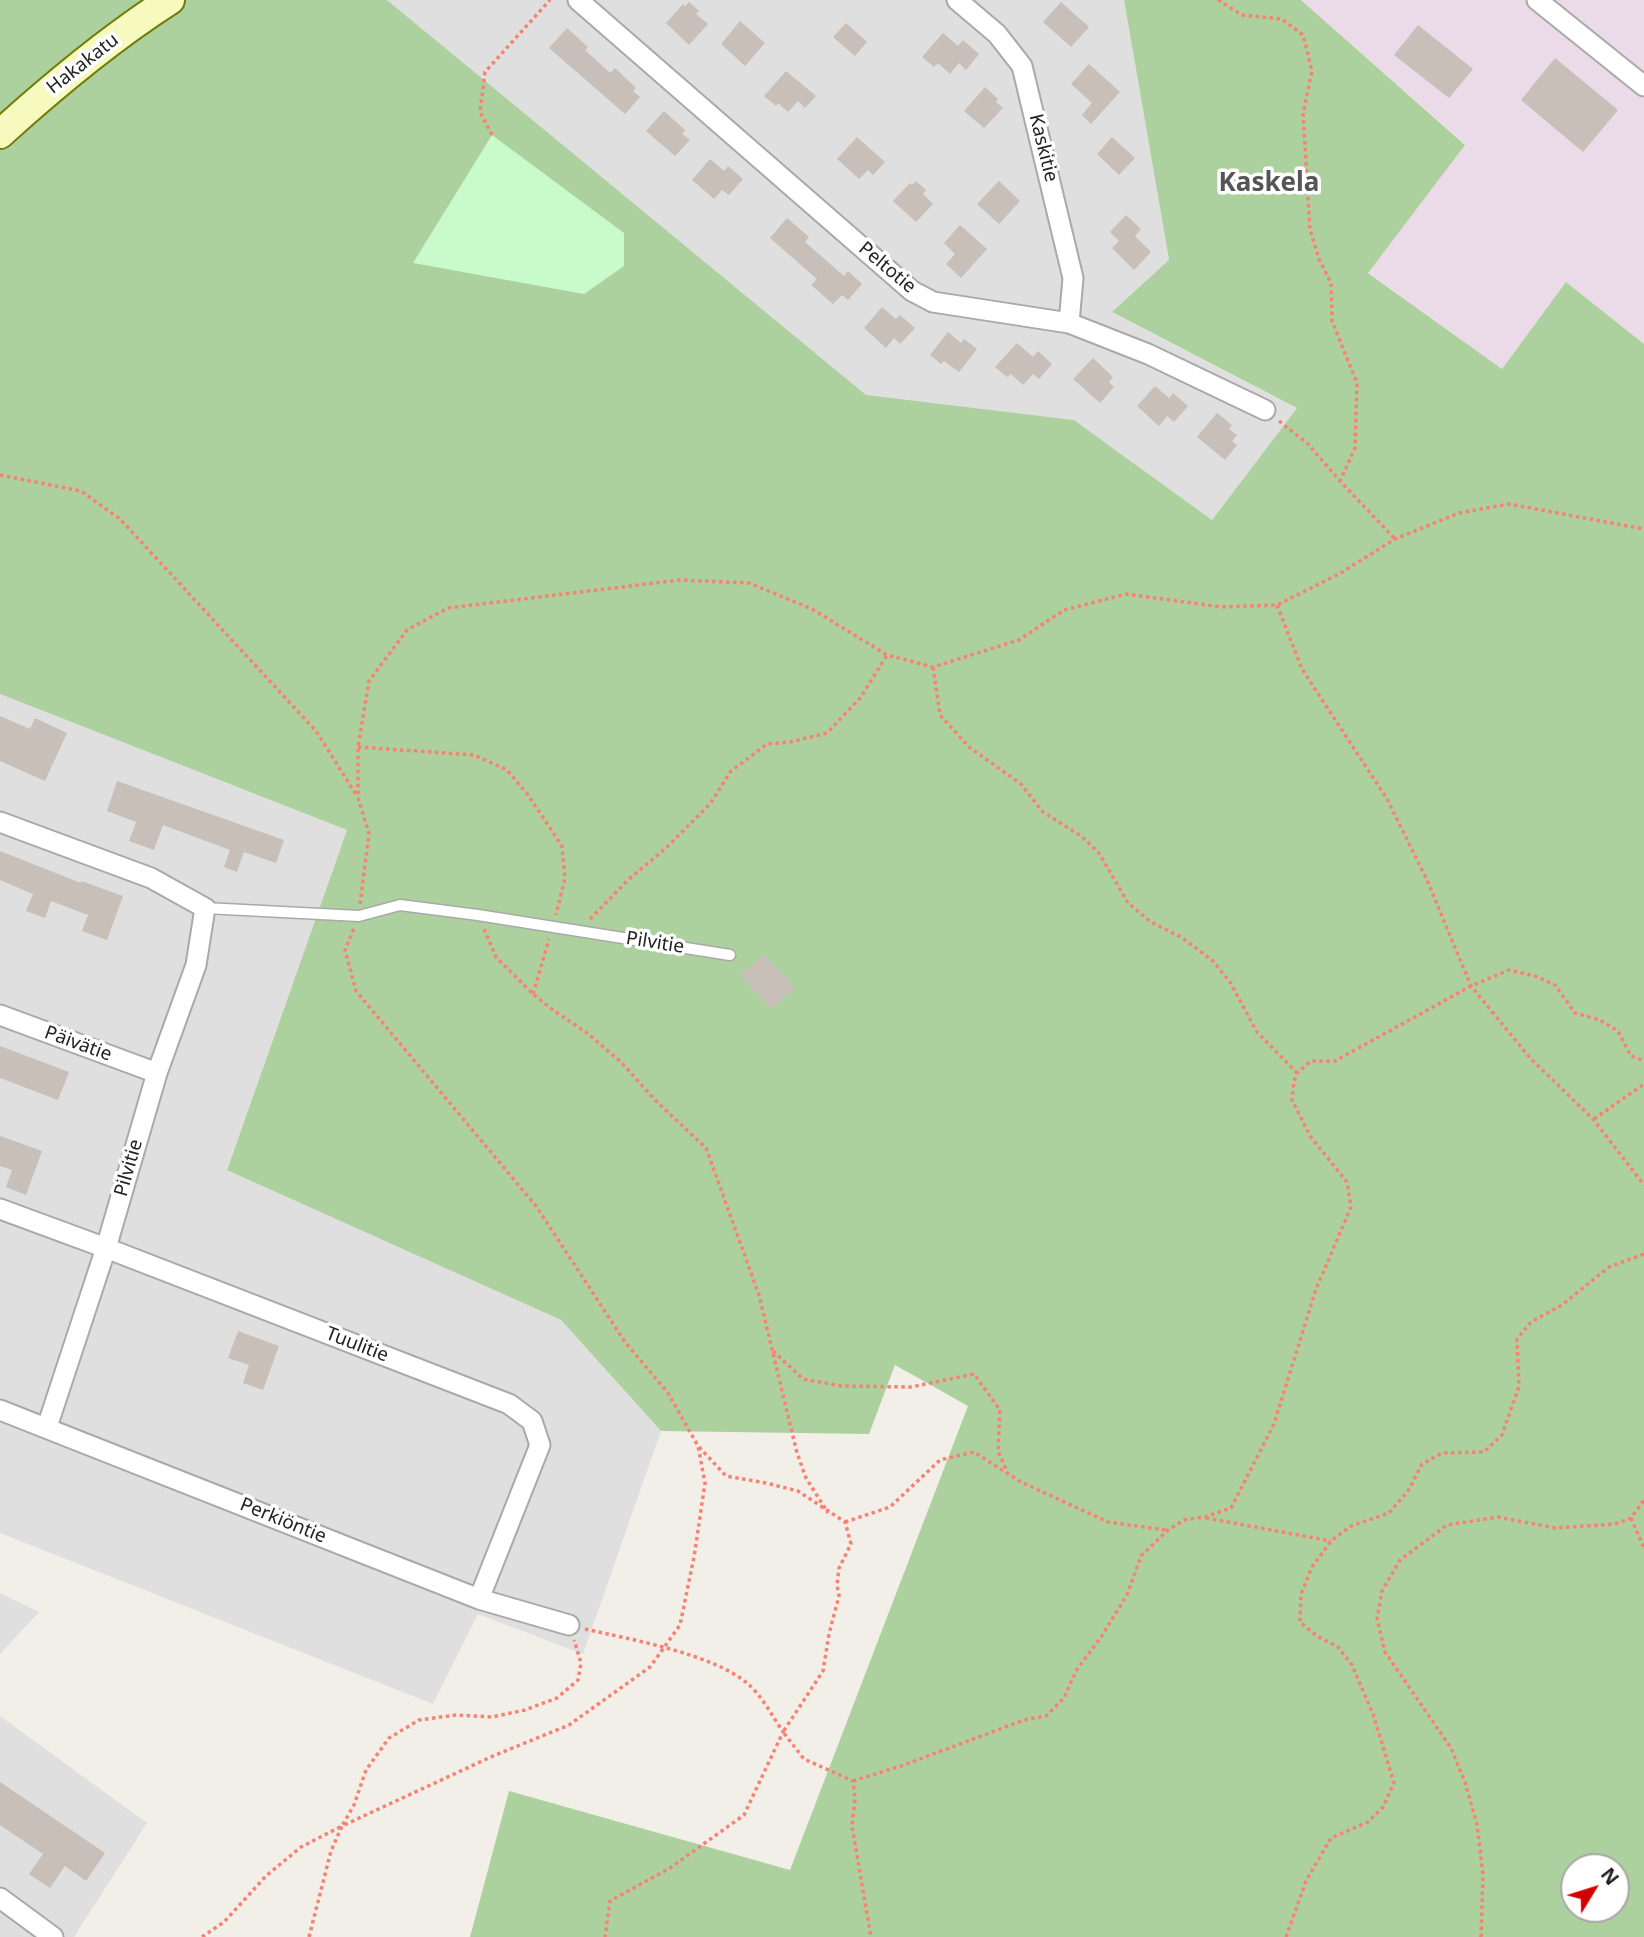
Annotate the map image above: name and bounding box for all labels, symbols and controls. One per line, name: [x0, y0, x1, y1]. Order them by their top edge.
street label: Hakakatu: [43, 29, 123, 99]
street label: Kaskitie: [1024, 112, 1062, 184]
district label: Kaskela: [1219, 168, 1319, 200]
street label: Peltotie: [854, 237, 920, 299]
street label: Pilvitie: [624, 927, 686, 959]
street label: Päivätie: [41, 1021, 115, 1067]
street label: Pilvitie: [110, 1137, 148, 1199]
street label: Tuulitie: [322, 1323, 392, 1367]
street label: Perkiöntie: [237, 1493, 329, 1549]
north arrow: [1560, 1853, 1630, 1923]
text: N: [1595, 1862, 1625, 1890]

